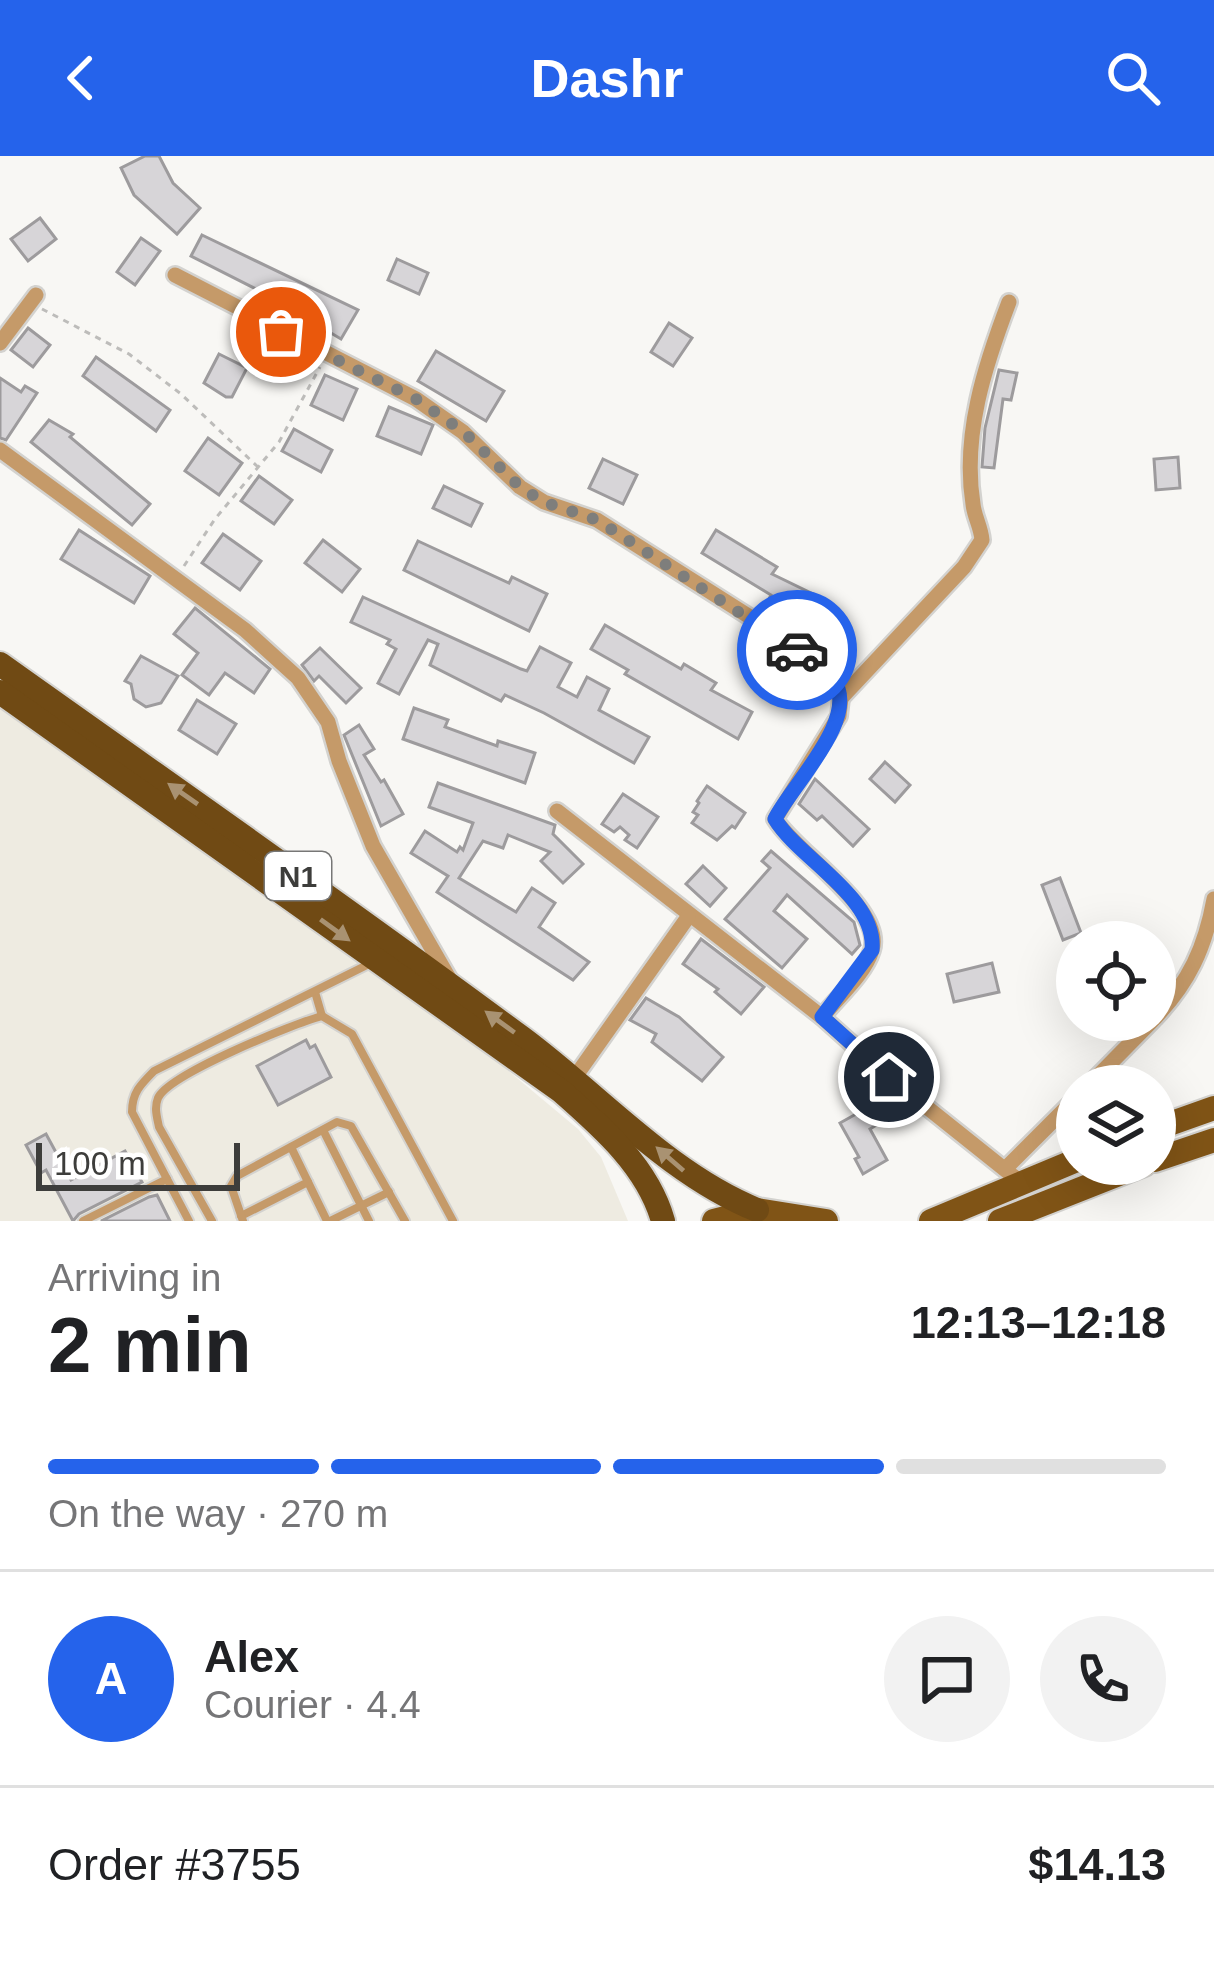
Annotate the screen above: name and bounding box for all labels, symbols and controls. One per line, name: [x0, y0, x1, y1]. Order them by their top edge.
icon: back: [48, 45, 114, 111]
icon: search: [1100, 45, 1166, 111]
text: Dashr: [530, 48, 684, 108]
pin: [230, 281, 332, 383]
icon: bag: [248, 299, 314, 365]
courier: [737, 590, 857, 710]
icon: car: [764, 617, 830, 683]
one-way arrow: [167, 783, 199, 806]
road number: N1: [265, 852, 331, 900]
one-way arrow: [319, 918, 351, 941]
map controls: [1056, 921, 1176, 1185]
button: locate: [1056, 921, 1176, 1041]
one-way arrow: [484, 1010, 516, 1034]
pin: [838, 1026, 940, 1128]
icon: home: [856, 1044, 922, 1110]
button: layers: [1056, 1065, 1176, 1185]
scale bar: [36, 1137, 240, 1190]
text: 100 m: [54, 1145, 146, 1182]
one-way arrow: [655, 1146, 685, 1173]
text: Arriving in: [48, 1256, 221, 1299]
text: 12:13–12:18: [911, 1297, 1166, 1348]
text: 2 min: [48, 1301, 252, 1389]
text: On the way · 270 m: [48, 1492, 388, 1535]
button: chat: [884, 1616, 1010, 1742]
button: phone: [1040, 1616, 1166, 1742]
text: Alex: [204, 1631, 299, 1682]
text: A: [95, 1653, 127, 1704]
text: Courier · 4.4: [204, 1683, 421, 1726]
text: Order #3755: [48, 1839, 301, 1890]
text: $14.13: [1028, 1839, 1166, 1890]

